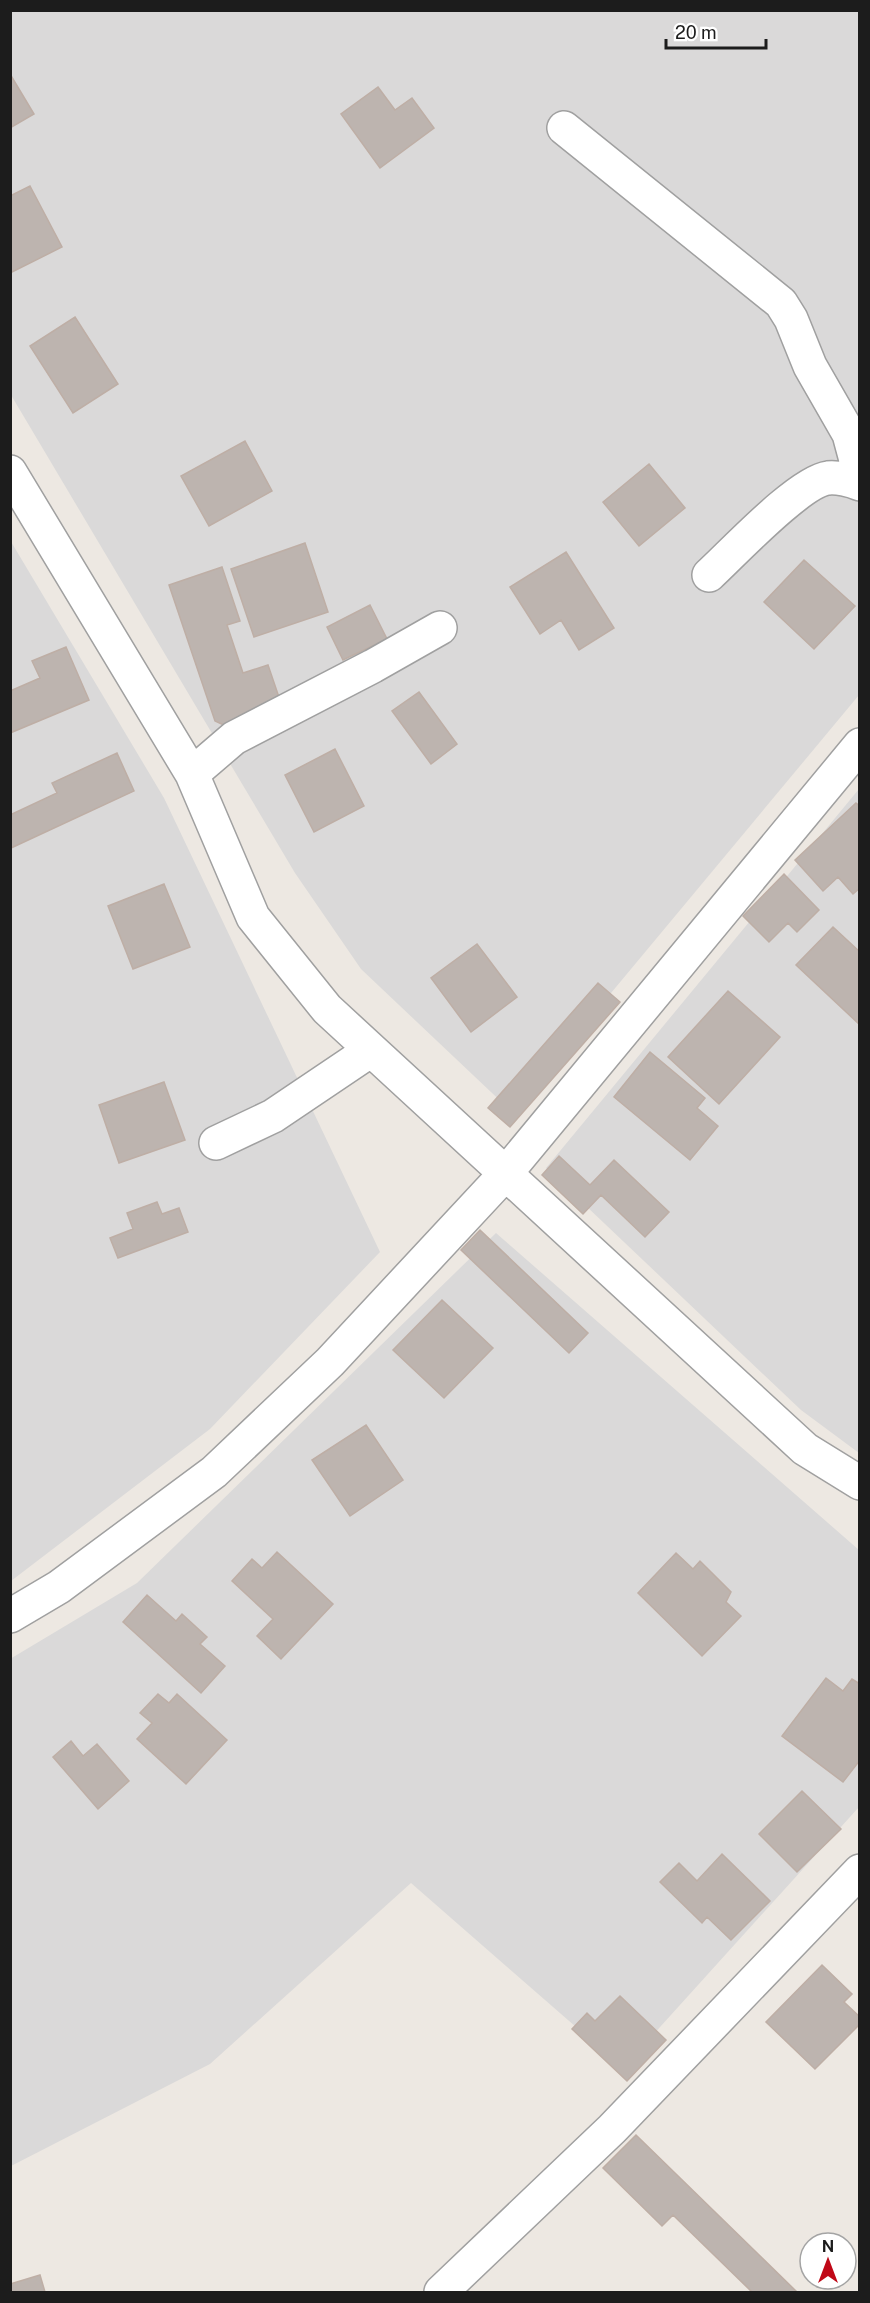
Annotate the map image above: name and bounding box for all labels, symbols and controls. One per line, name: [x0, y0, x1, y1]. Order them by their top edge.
scale bar: [666, 12, 766, 50]
text: 20 m: [675, 22, 717, 43]
north arrow: [798, 2231, 858, 2291]
text: N: [822, 2237, 834, 2256]

